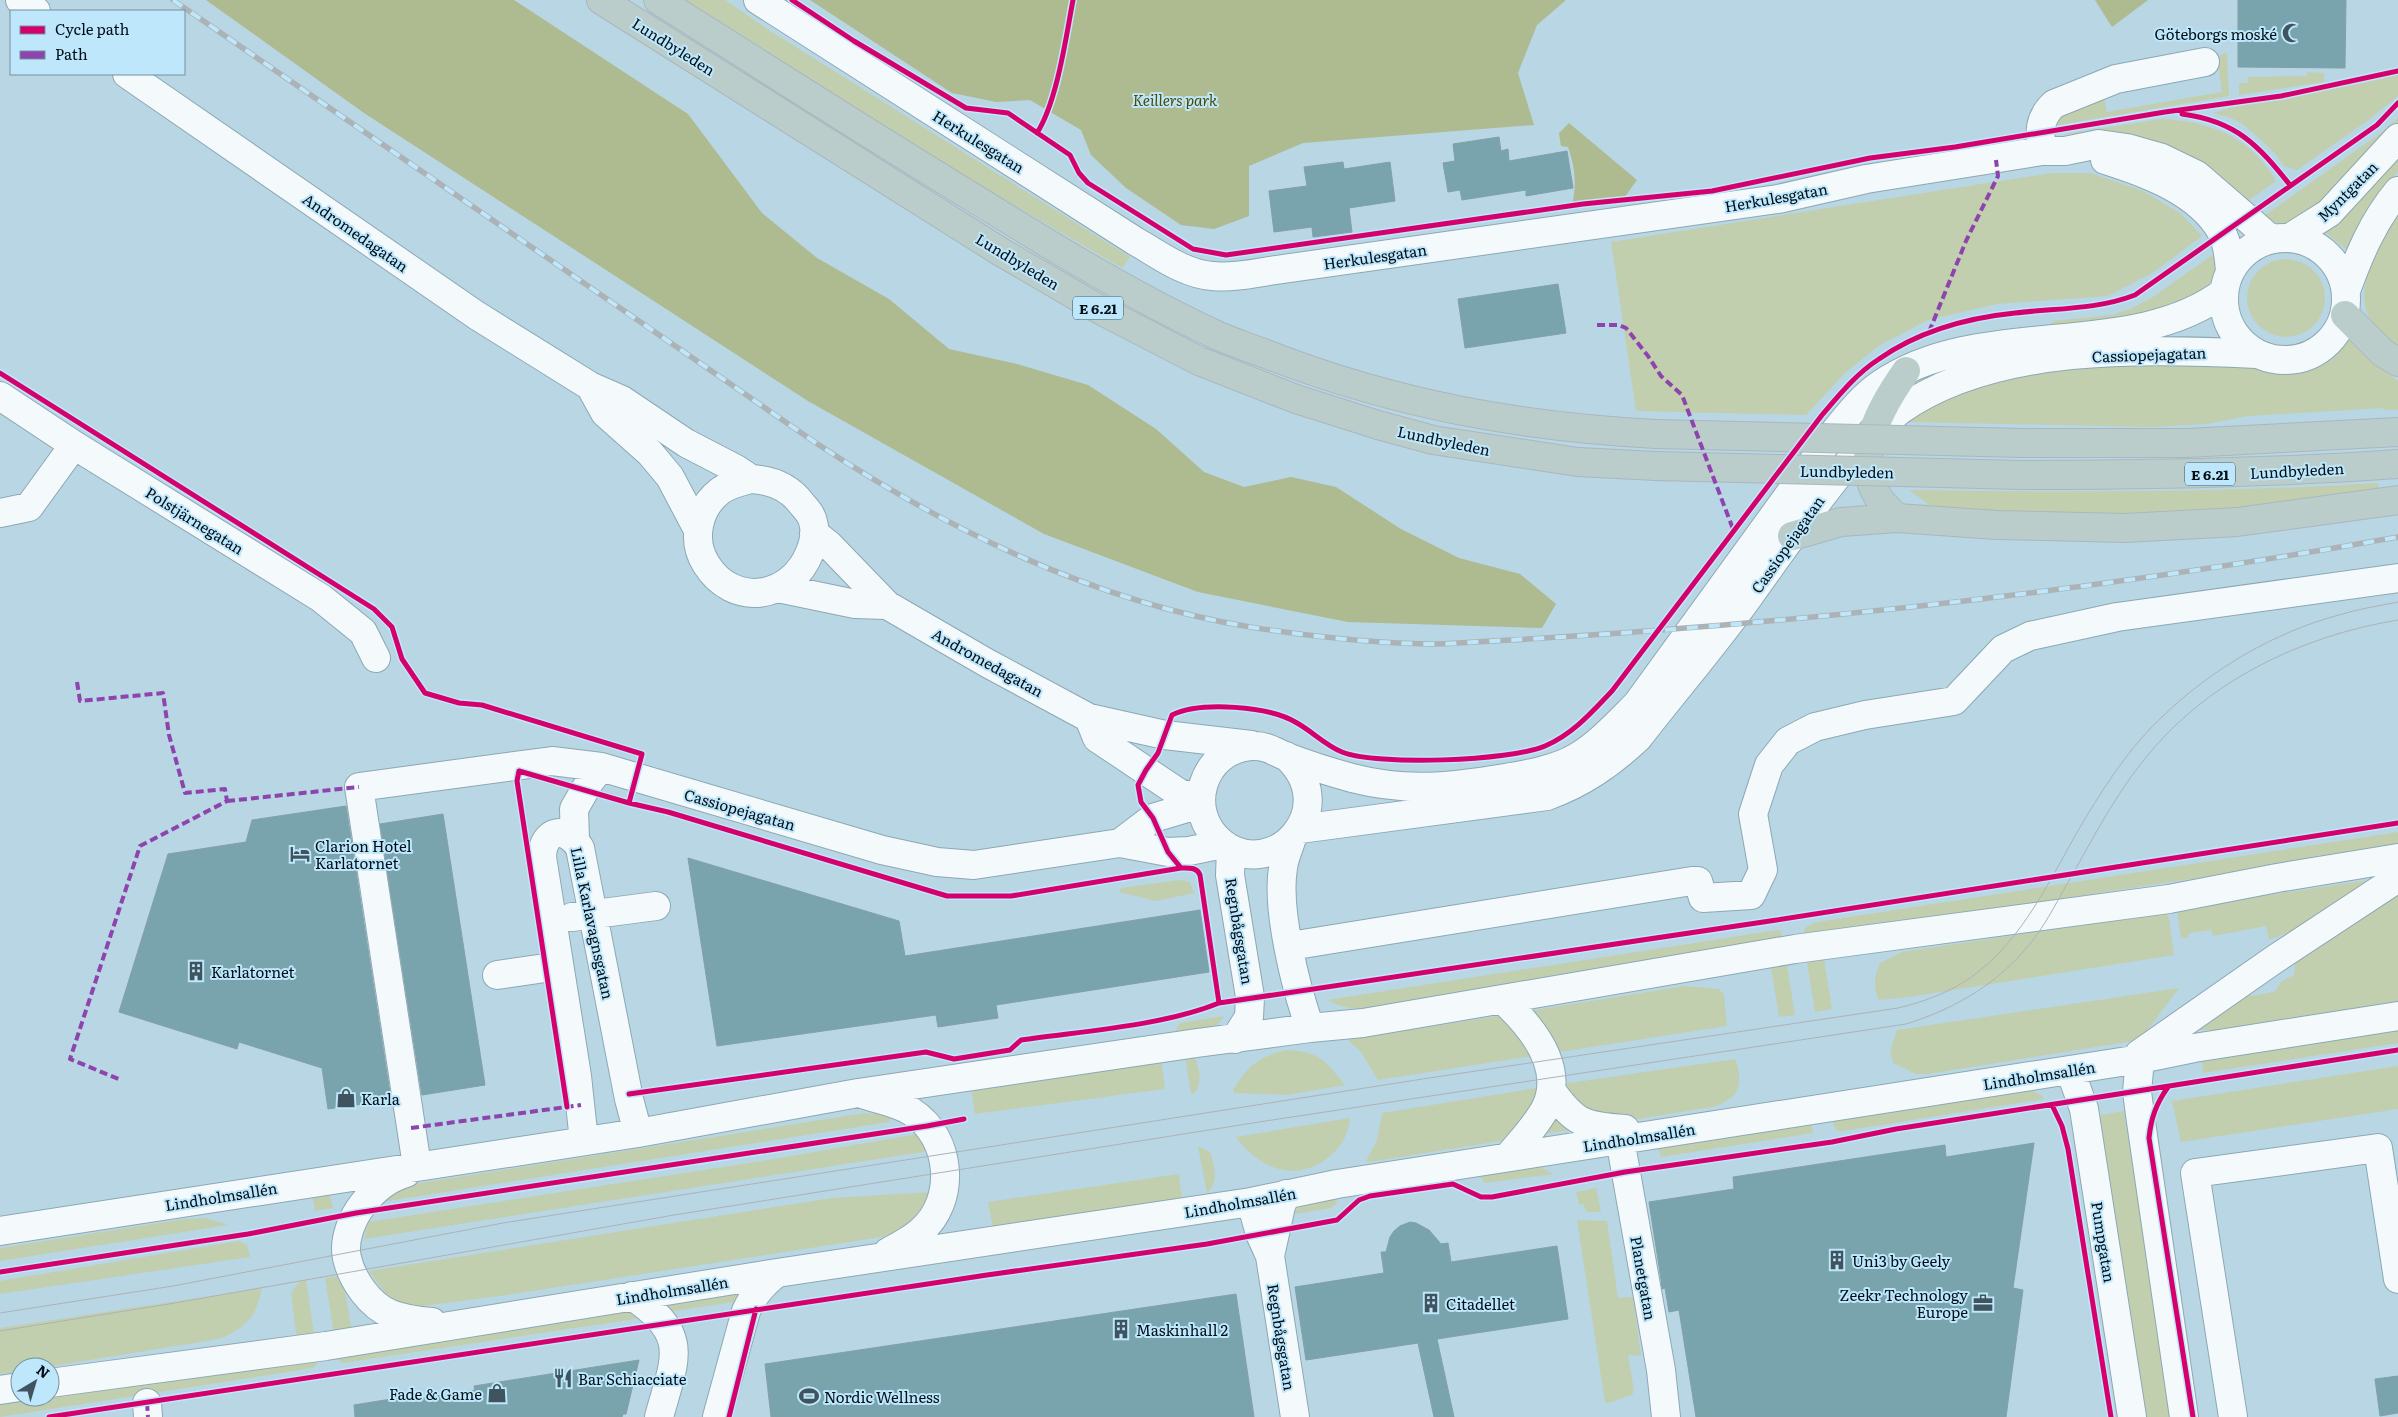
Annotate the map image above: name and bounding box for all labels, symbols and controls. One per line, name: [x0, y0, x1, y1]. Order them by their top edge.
legend: [10, 10, 185, 75]
street label: Lundbyleden: [628, 11, 720, 81]
text: Cycle path: [55, 17, 130, 40]
place label: Göteborgs moské: [2155, 22, 2277, 45]
mosque icon: Göteborgs moské: [2281, 22, 2303, 44]
text: Path: [55, 42, 88, 65]
park label: Keillers park: [1133, 88, 1218, 111]
street label: Herkulesgatan: [929, 104, 1029, 178]
street label: Myntgatan: [2311, 155, 2383, 227]
street label: Herkulesgatan: [1723, 177, 1829, 217]
street label: Andromedagatan: [298, 187, 414, 277]
street label: Lundbyleden: [972, 227, 1064, 295]
street label: Herkulesgatan: [1322, 237, 1428, 275]
road number: E 6.21: [1073, 296, 1123, 320]
street label: Cassiopejagatan: [2091, 341, 2207, 367]
street label: Lundbyleden: [1396, 419, 1492, 461]
street label: Lundbyleden: [2249, 456, 2345, 484]
street label: Lundbyleden: [1800, 459, 1894, 483]
road number: E 6.21: [2185, 462, 2235, 486]
street label: Polstjärnegatan: [141, 481, 249, 559]
street label: Cassiopejagatan: [1745, 490, 1829, 598]
street label: Andromedagatan: [928, 622, 1048, 702]
street label: Cassiopejagatan: [682, 782, 798, 836]
place label: Clarion Hotel Karlatornet: [315, 834, 412, 874]
hotel icon: Clarion Hotel Karlatornet: [289, 843, 311, 865]
street label: Lilla Karlavagnsgatan: [566, 845, 620, 1001]
street label: Regnbågsgatan: [1220, 876, 1260, 986]
building icon: Karlatornet: [185, 960, 207, 982]
place label: Karlatornet: [211, 960, 295, 983]
street label: Lindholmsallén: [1981, 1055, 2097, 1095]
shop icon: Karla: [335, 1087, 357, 1109]
place label: Karla: [361, 1087, 401, 1110]
street label: Lindholmsallén: [1581, 1117, 1697, 1157]
street label: Lindholmsallén: [163, 1176, 279, 1216]
street label: Lindholmsallén: [1182, 1181, 1298, 1223]
street label: Pumpgatan: [2086, 1200, 2122, 1284]
street label: Planetgatan: [1625, 1234, 1663, 1322]
building icon: Uni3 by Geely: [1826, 1249, 1848, 1271]
place label: Uni3 by Geely: [1852, 1249, 1951, 1272]
street label: Lindholmsallén: [614, 1270, 730, 1310]
street label: Regnbågsgatan: [1262, 1282, 1302, 1392]
place label: Zeekr Technology Europe: [1840, 1283, 1968, 1323]
building icon: Citadellet: [1420, 1292, 1442, 1314]
place label: Citadellet: [1446, 1292, 1515, 1315]
office icon: Zeekr Technology Europe: [1972, 1292, 1994, 1314]
building icon: Maskinhall 2: [1110, 1318, 1132, 1340]
place label: Maskinhall 2: [1136, 1318, 1229, 1341]
north arrow: [10, 1357, 60, 1407]
text: N: [33, 1359, 55, 1383]
restaurant icon: Bar Schiacciate: [552, 1367, 574, 1389]
place label: Bar Schiacciate: [578, 1367, 687, 1390]
place label: Fade & Game: [389, 1382, 482, 1405]
shop icon: Fade & Game: [486, 1382, 508, 1404]
sports icon: Nordic Wellness: [798, 1385, 820, 1407]
place label: Nordic Wellness: [824, 1385, 940, 1408]

